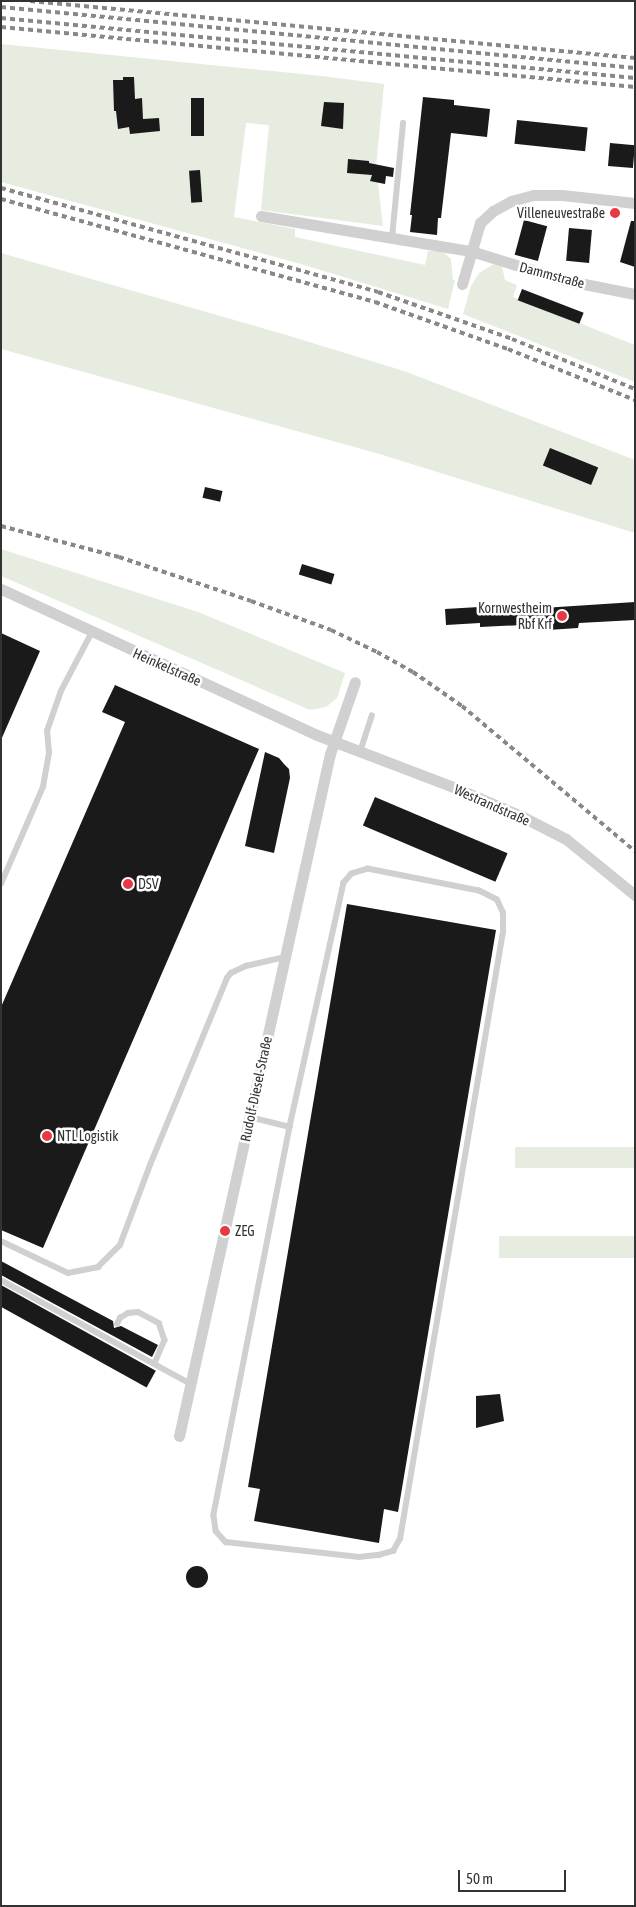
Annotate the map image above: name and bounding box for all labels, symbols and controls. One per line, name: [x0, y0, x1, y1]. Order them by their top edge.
place label: Villeneuvestraße: [517, 205, 605, 221]
marker: Villeneuvestraße: [609, 207, 621, 219]
street label: Dammstraße: [518, 258, 586, 292]
place label: Kornwestheim Rbf Krf: [478, 600, 552, 632]
marker: Kornwestheim Rbf Krf: [556, 610, 568, 622]
street label: Heinkelstraße: [130, 645, 204, 689]
street label: Westrandstraße: [452, 781, 532, 829]
place label: DSV: [138, 876, 159, 892]
marker: DSV: [122, 878, 134, 890]
street label: Rudolf-Diesel-Straße: [237, 1035, 275, 1143]
place label: NTL Logistik: [57, 1128, 118, 1144]
marker: NTL Logistik: [41, 1130, 53, 1142]
place label: ZEG: [235, 1223, 255, 1239]
marker: ZEG: [219, 1225, 231, 1237]
scale bar: [461, 1860, 568, 1892]
text: 50 m: [466, 1870, 493, 1887]

